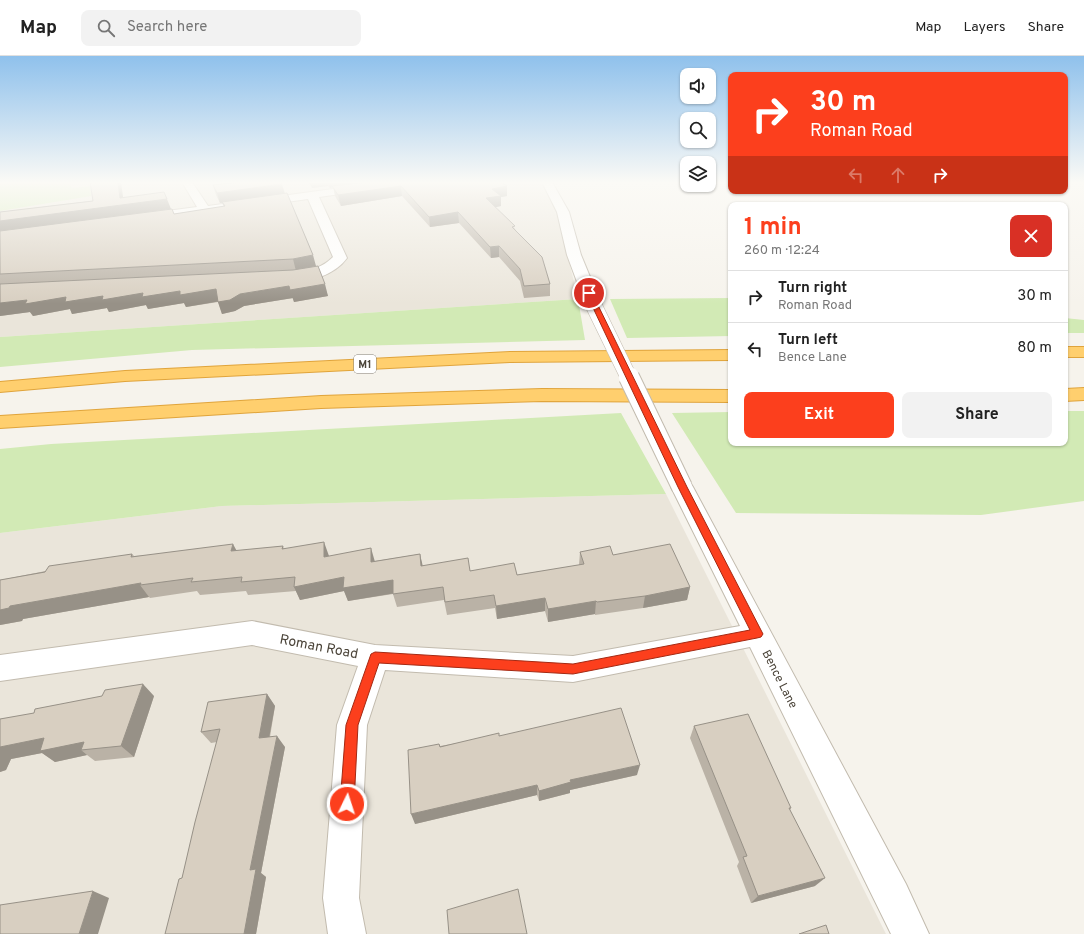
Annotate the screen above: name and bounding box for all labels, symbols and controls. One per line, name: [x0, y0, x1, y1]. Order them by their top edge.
search box: [81, 10, 361, 46]
text: Map: [20, 16, 57, 40]
icon: search: [95, 17, 117, 39]
text: Search here: [127, 18, 207, 37]
text: Map: [915, 19, 941, 36]
text: Layers: [963, 19, 1005, 36]
text: Share: [1027, 19, 1064, 36]
map controls: [680, 68, 716, 192]
button: sound: [680, 68, 716, 104]
text: 30 m: [810, 85, 876, 121]
icon: right: [744, 88, 796, 140]
button: search: [680, 112, 716, 148]
text: Roman Road: [810, 120, 913, 143]
button: layers: [680, 156, 716, 192]
icon: left: [845, 164, 867, 186]
icon: ahead: [887, 164, 909, 186]
icon: right: [929, 164, 951, 186]
text: 1 min: [744, 213, 802, 243]
button: close: [1010, 215, 1052, 257]
text: 260 m · 12:24: [744, 243, 820, 259]
pin: [572, 276, 606, 310]
text: Turn right: [778, 279, 847, 298]
icon: arrive: [578, 282, 600, 304]
icon: right: [744, 286, 766, 308]
text: 30 m: [1017, 287, 1052, 306]
text: Roman Road: [778, 298, 852, 314]
text: Turn left: [778, 331, 838, 350]
icon: left: [744, 338, 766, 360]
text: 80 m: [1017, 339, 1052, 358]
text: Bence Lane: [778, 350, 847, 366]
road number: M1: [354, 355, 376, 373]
button: Exit: [744, 392, 894, 438]
button: Share: [902, 392, 1052, 438]
street label: Roman Road: [278, 632, 359, 663]
street label: Bence Lane: [758, 648, 801, 711]
position arrow: [326, 783, 368, 825]

